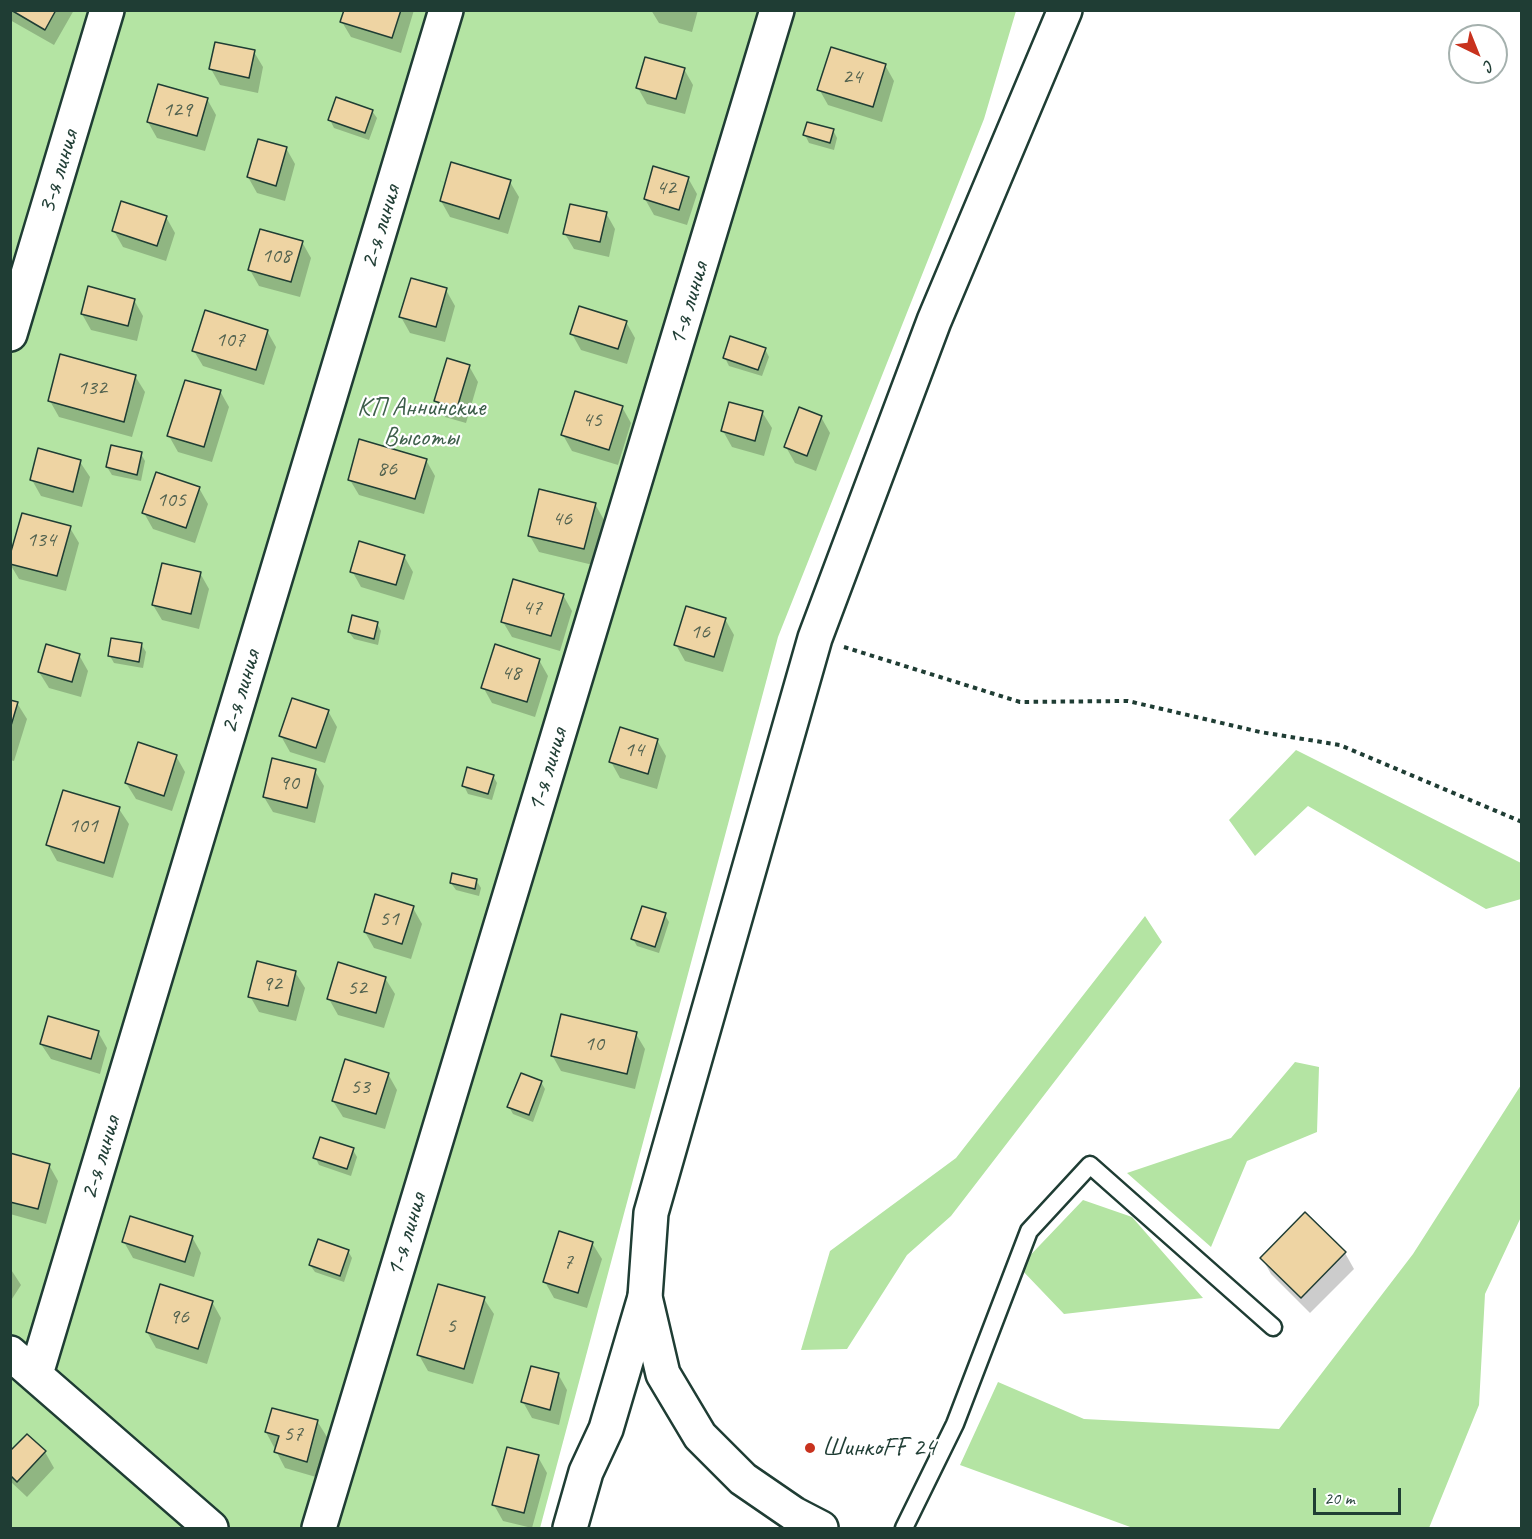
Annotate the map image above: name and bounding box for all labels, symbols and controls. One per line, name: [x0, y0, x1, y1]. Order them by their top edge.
north arrow: [1448, 24, 1508, 84]
text: С: [1479, 56, 1499, 76]
house number: 24: [842, 64, 862, 90]
house number: 129: [162, 97, 192, 123]
street label: 3-я линия: [32, 127, 86, 217]
house number: 42: [656, 175, 676, 201]
street label: 2-я линия: [354, 182, 408, 272]
house number: 108: [261, 243, 291, 269]
street label: 1-я линия: [662, 259, 716, 349]
house number: 107: [215, 327, 245, 353]
house number: 132: [77, 375, 107, 401]
park label: КП Аннинские Высоты: [357, 392, 485, 454]
house number: 45: [582, 407, 602, 433]
house number: 86: [377, 456, 397, 482]
house number: 105: [156, 487, 186, 513]
house number: 46: [552, 506, 572, 532]
house number: 134: [26, 527, 56, 553]
house number: 47: [522, 595, 542, 621]
house number: 16: [690, 619, 710, 645]
street label: 2-я линия: [214, 647, 268, 737]
house number: 48: [501, 660, 521, 686]
street label: 1-я линия: [521, 725, 575, 815]
house number: 14: [624, 737, 644, 763]
house number: 90: [279, 770, 299, 796]
house number: 101: [68, 813, 98, 839]
house number: 51: [379, 906, 399, 932]
house number: 92: [262, 971, 282, 997]
house number: 52: [347, 975, 367, 1001]
house number: 10: [584, 1031, 604, 1057]
house number: 53: [350, 1074, 370, 1100]
street label: 2-я линия: [74, 1113, 128, 1203]
street label: 1-я линия: [380, 1190, 434, 1280]
house number: 7: [563, 1249, 573, 1275]
house number: 96: [169, 1304, 189, 1330]
house number: 5: [446, 1313, 456, 1339]
house number: 57: [283, 1421, 303, 1447]
place label: ШинкоFF 24: [822, 1432, 936, 1464]
marker: ШинкоFF 24: [803, 1441, 817, 1455]
scale bar: [1316, 1476, 1404, 1514]
text: 20 m: [1324, 1487, 1355, 1509]

